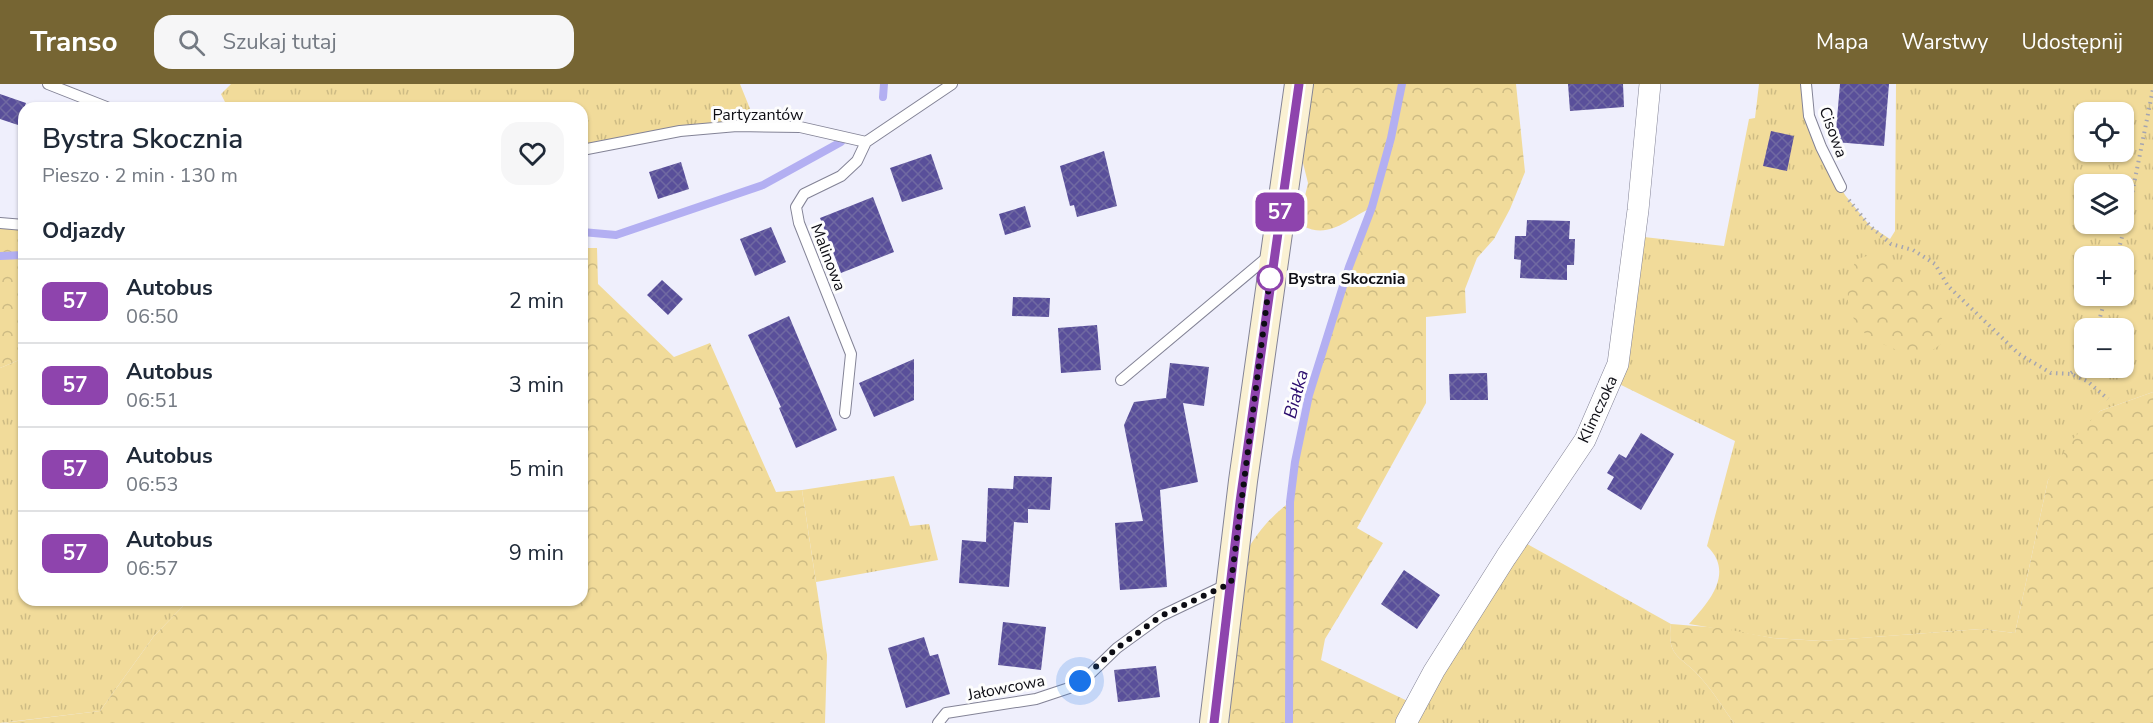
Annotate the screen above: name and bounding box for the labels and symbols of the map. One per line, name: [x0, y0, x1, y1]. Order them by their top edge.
street label: Partyzantów: [713, 104, 804, 126]
street label: Cisowa: [1814, 104, 1852, 161]
line badge: 57: [1253, 192, 1307, 232]
street label: Malinowa: [805, 221, 851, 294]
marker: Bystra Skocznia: [1257, 265, 1283, 291]
place label: Bystra Skocznia: [1288, 268, 1405, 290]
water label: Białka: [1278, 367, 1314, 421]
street label: Klimczoka: [1573, 372, 1623, 447]
your location: [1065, 666, 1095, 696]
street label: Jałowcowa: [965, 670, 1047, 706]

